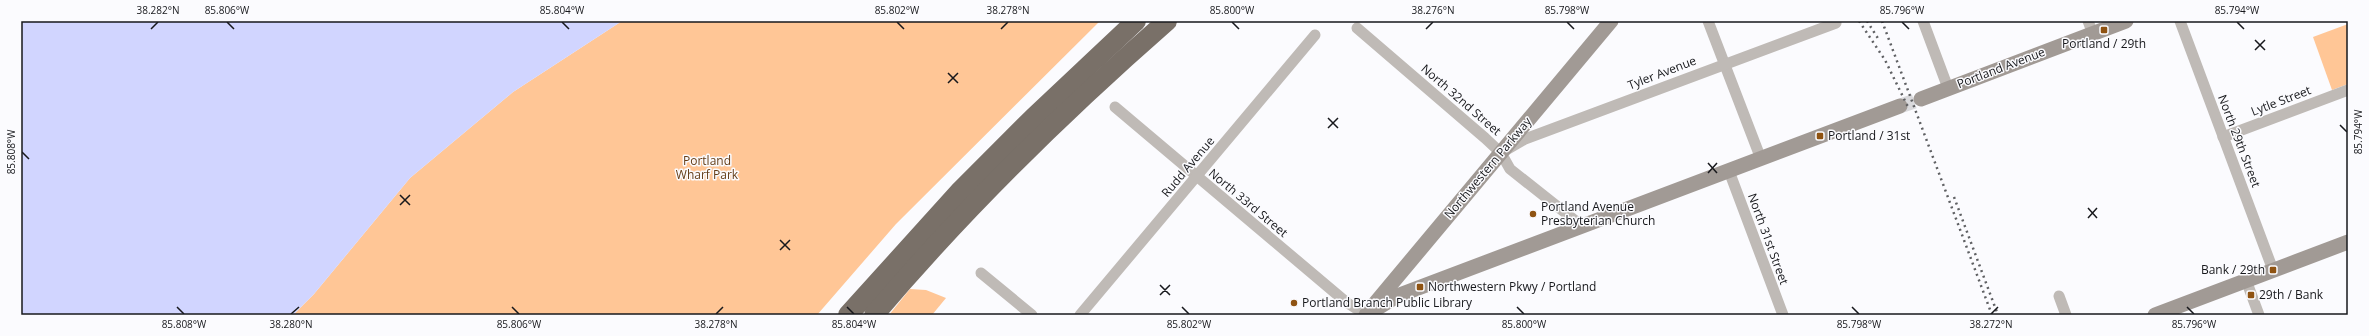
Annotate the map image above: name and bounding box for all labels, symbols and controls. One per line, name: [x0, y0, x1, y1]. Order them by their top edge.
text: 38.282°N: [136, 3, 180, 17]
text: 85.806°W: [205, 3, 250, 17]
text: 85.804°W: [540, 3, 585, 17]
text: 85.802°W: [875, 3, 920, 17]
text: 38.278°N: [986, 3, 1030, 17]
text: 85.800°W: [1210, 3, 1255, 17]
text: 38.276°N: [1411, 3, 1455, 17]
text: 85.798°W: [1545, 3, 1590, 17]
text: 85.796°W: [1880, 3, 1925, 17]
text: 85.794°W: [2215, 3, 2260, 17]
marker: Portland / 29th: [2099, 25, 2109, 35]
place label: Portland / 29th: [2062, 35, 2146, 52]
street label: Portland Avenue: [1954, 43, 2047, 92]
street label: Tyler Avenue: [1625, 52, 1699, 93]
street label: North 32nd Street: [1418, 60, 1505, 139]
street label: Lytle Street: [2248, 81, 2313, 120]
street label: North 29th Street: [2214, 92, 2265, 190]
text: 85.794°W: [2351, 109, 2365, 154]
street label: Northwestern Parkway: [1440, 112, 1536, 222]
place label: Portland / 31st: [1828, 127, 1910, 144]
text: 85.808°W: [4, 129, 18, 174]
marker: Portland / 31st: [1815, 131, 1825, 141]
street label: Rudd Avenue: [1157, 133, 1218, 201]
park label: Portland Wharf Park: [676, 152, 739, 183]
street label: North 33rd Street: [1205, 164, 1292, 241]
street label: North 31st Street: [1744, 191, 1793, 287]
place label: Portland Avenue Presbyterian Church: [1541, 198, 1655, 229]
marker: Portland Avenue Presbyterian Church: [1528, 209, 1538, 219]
place label: Bank / 29th: [2201, 261, 2265, 278]
marker: Bank / 29th: [2268, 265, 2278, 275]
place label: Northwestern Pkwy / Portland: [1428, 278, 1596, 295]
marker: Northwestern Pkwy / Portland: [1415, 282, 1425, 292]
place label: 29th / Bank: [2259, 286, 2324, 303]
marker: 29th / Bank: [2246, 290, 2256, 300]
place label: Portland Branch Public Library: [1302, 294, 1473, 311]
marker: Portland Branch Public Library: [1289, 298, 1299, 308]
text: 85.808°W: [162, 317, 207, 331]
text: 38.280°N: [269, 317, 313, 331]
text: 85.806°W: [497, 317, 542, 331]
text: 38.278°N: [694, 317, 738, 331]
text: 85.804°W: [832, 317, 877, 331]
text: 85.802°W: [1167, 317, 1212, 331]
text: 85.800°W: [1502, 317, 1547, 331]
text: 85.798°W: [1837, 317, 1882, 331]
text: 38.272°N: [1969, 317, 2013, 331]
text: 85.796°W: [2172, 317, 2217, 331]

